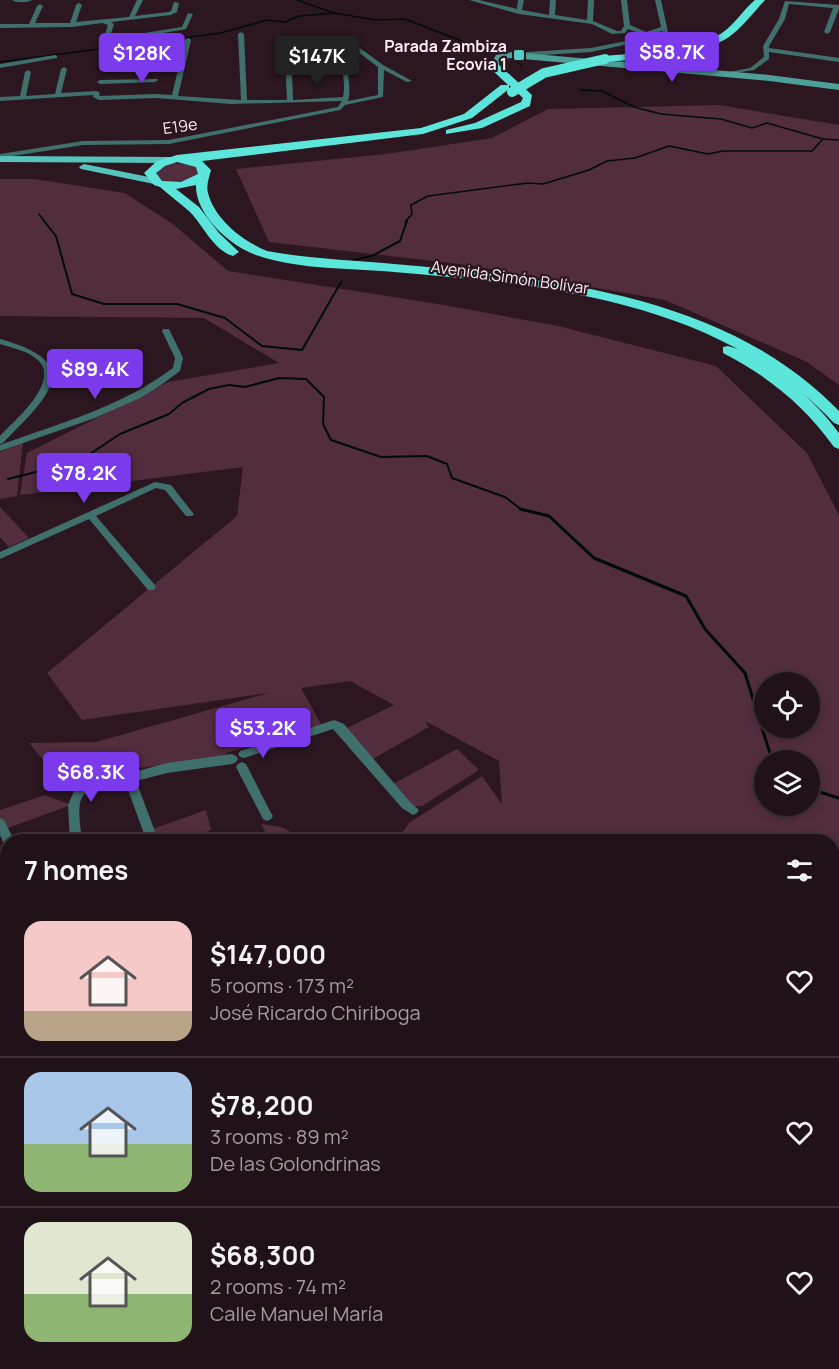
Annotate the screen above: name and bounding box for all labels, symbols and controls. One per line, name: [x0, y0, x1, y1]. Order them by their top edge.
pin: $58.7K: [623, 32, 721, 83]
pin: $128K: [100, 33, 184, 84]
place label: Parada Zambiza Ecovia 1: [384, 35, 507, 75]
pin: $147K: [275, 36, 359, 87]
text: $58.7K: [639, 38, 705, 65]
text: $128K: [113, 39, 171, 66]
text: $147K: [288, 42, 346, 69]
marker: Parada Zambiza Ecovia 1: [512, 48, 526, 62]
street label: E19e: [161, 113, 199, 139]
street label: Avenida Simón Bolívar: [429, 255, 591, 299]
pin: $89.4K: [46, 349, 144, 400]
text: $89.4K: [61, 355, 129, 382]
pin: $78.2K: [35, 453, 133, 504]
text: $78.2K: [51, 459, 117, 486]
map controls: [754, 672, 820, 816]
button: locate: [754, 672, 820, 738]
pin: $53.2K: [214, 708, 312, 759]
text: $53.2K: [230, 714, 296, 741]
button: layers: [754, 750, 820, 816]
pin: $68.3K: [42, 752, 140, 803]
text: $68.3K: [57, 758, 125, 785]
text: 7 homes: [24, 852, 128, 888]
icon: filters: [783, 854, 816, 887]
text: $147,000: [210, 936, 326, 972]
icon: home: [72, 945, 144, 1017]
icon: heart: [783, 965, 816, 998]
text: 5 rooms · 173 m²: [210, 972, 354, 999]
text: José Ricardo Chiriboga: [210, 999, 421, 1026]
text: $78,200: [210, 1087, 314, 1123]
icon: home: [72, 1096, 144, 1168]
icon: heart: [783, 1116, 816, 1149]
text: 3 rooms · 89 m²: [210, 1123, 349, 1150]
text: De las Golondrinas: [210, 1150, 381, 1177]
text: $68,300: [210, 1237, 316, 1273]
icon: home: [72, 1246, 144, 1318]
icon: heart: [783, 1266, 816, 1299]
text: 2 rooms · 74 m²: [210, 1273, 346, 1300]
text: Calle Manuel María: [210, 1300, 383, 1327]

